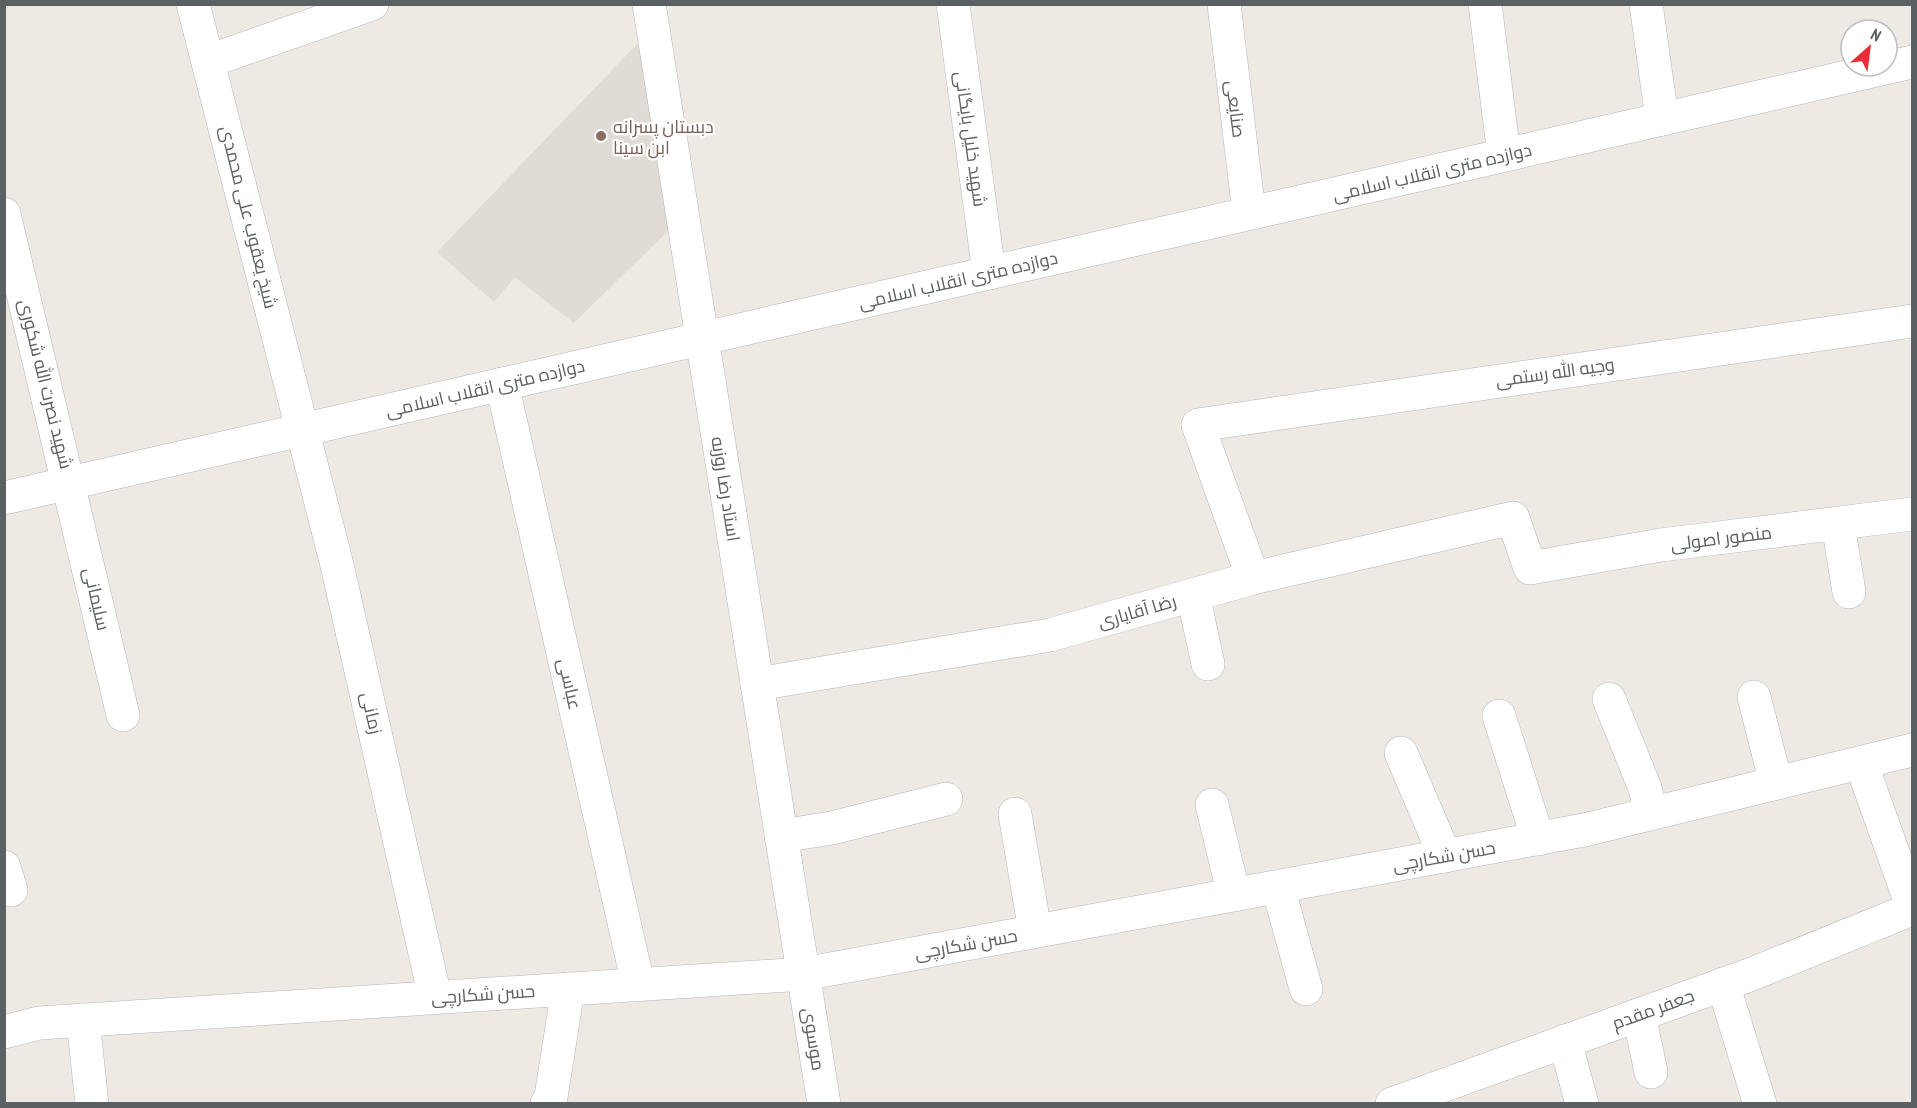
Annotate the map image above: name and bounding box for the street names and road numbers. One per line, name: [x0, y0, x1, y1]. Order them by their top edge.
street label: شهید خلیل بایگانی: [950, 70, 992, 208]
street label: صنایعی: [1221, 79, 1251, 139]
street label: شیخ یعقوب علی محمدی: [214, 123, 283, 311]
street label: دوازده متری انقلاب اسلامی: [1330, 138, 1534, 206]
street label: دوازده متری انقلاب اسلامی: [856, 246, 1060, 314]
street label: شهید نصرت الله شکوری: [14, 297, 78, 471]
street label: وجیه الله رستمی: [1494, 352, 1616, 392]
street label: دوازده متری انقلاب اسلامی: [383, 354, 587, 422]
street label: استاد رضا روزبه: [706, 435, 746, 543]
street label: منصور اصولی: [1669, 520, 1773, 556]
street label: سلیمانی: [79, 565, 115, 633]
street label: رضا آقایاری: [1095, 589, 1179, 633]
street label: عباسی: [553, 656, 587, 712]
street label: زمانی: [356, 690, 388, 736]
street label: حسن شکارچی: [1391, 836, 1497, 877]
street label: حسن شکارچی: [913, 924, 1019, 965]
street label: حسن شکارچی: [430, 979, 536, 1010]
street label: جعفر مقدم: [1609, 983, 1698, 1035]
street label: موسوی: [798, 1006, 830, 1072]

